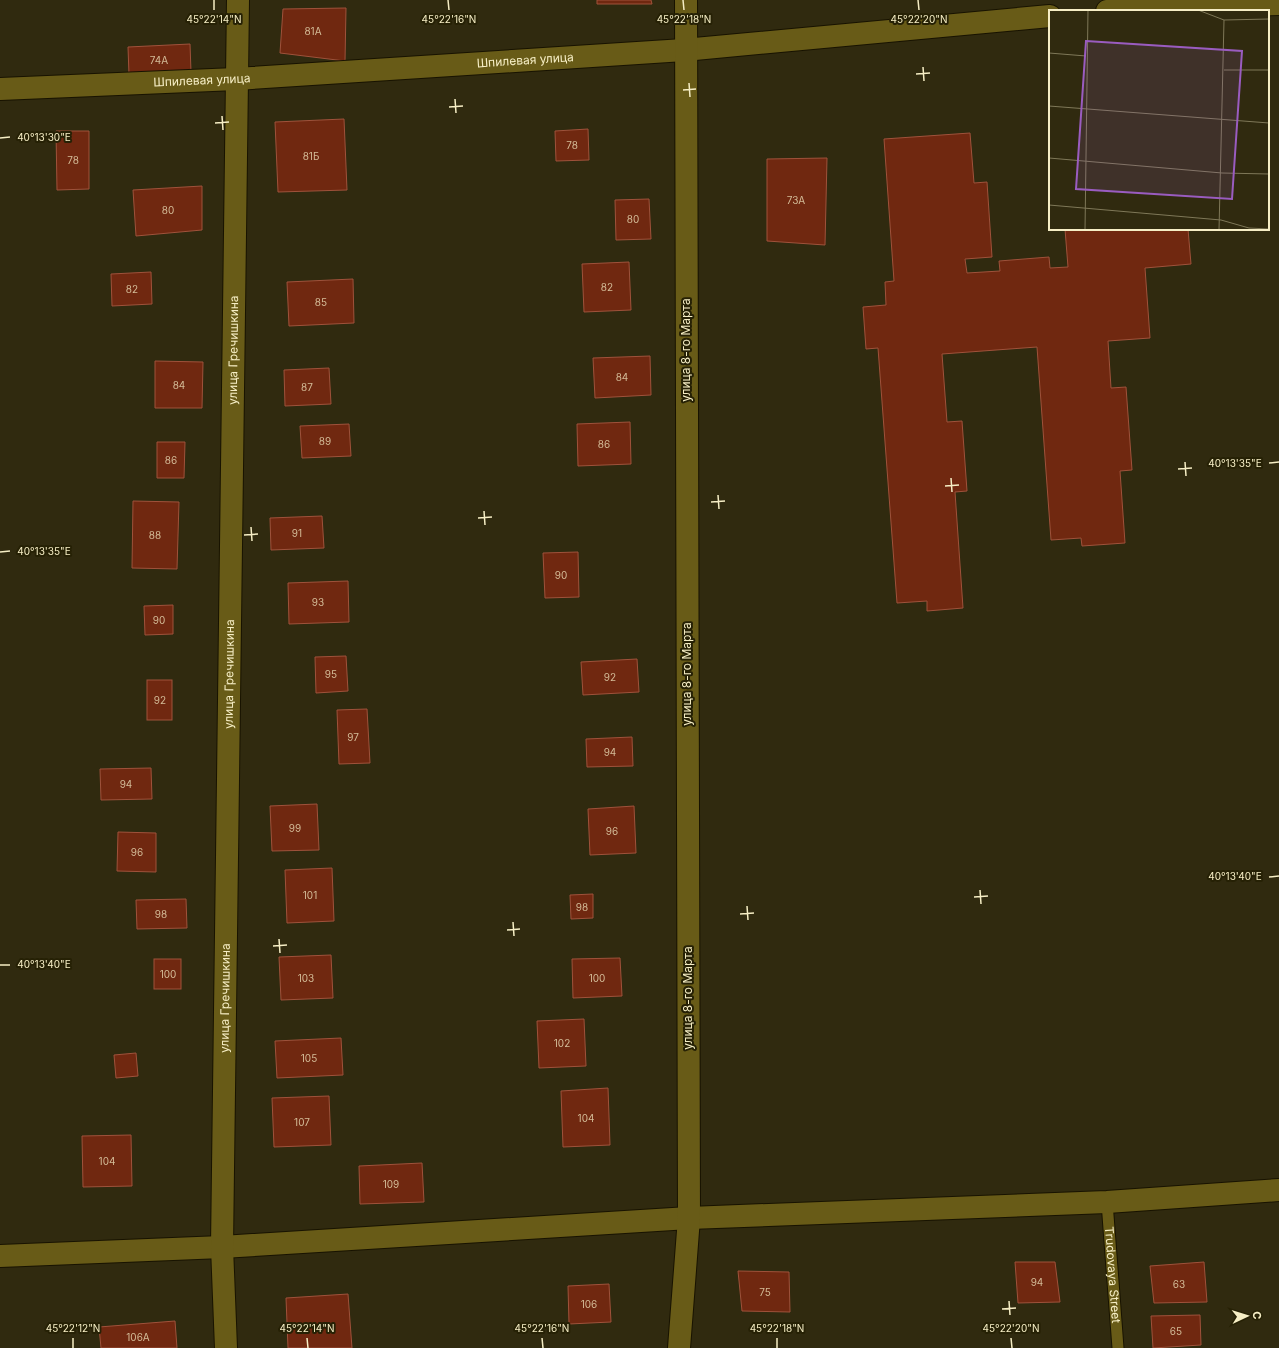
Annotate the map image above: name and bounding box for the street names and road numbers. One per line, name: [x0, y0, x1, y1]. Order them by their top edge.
street label: Шпилевая улица: [476, 49, 574, 70]
street label: Шпилевая улица: [153, 70, 251, 90]
street label: улица Гречишкина: [225, 295, 241, 405]
street label: улица 8-го Марта: [678, 298, 693, 402]
street label: улица Гречишкина: [221, 619, 237, 729]
street label: улица 8-го Марта: [679, 622, 694, 726]
street label: улица Гречишкина: [216, 943, 233, 1053]
street label: улица 8-го Марта: [680, 946, 695, 1050]
street label: Trudovaya Street: [1102, 1226, 1124, 1324]

